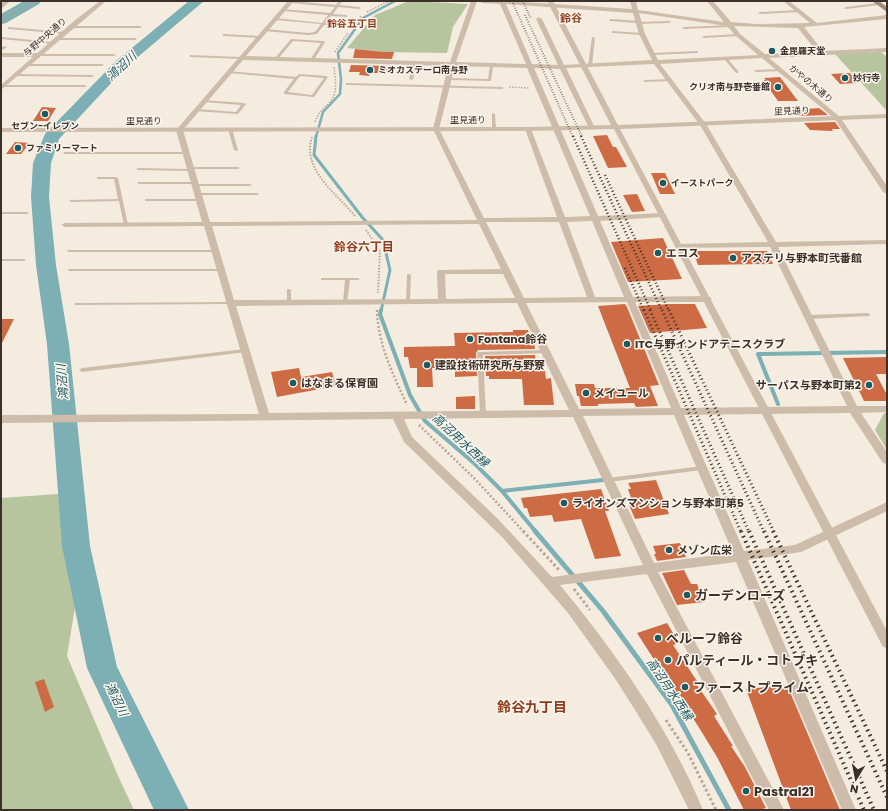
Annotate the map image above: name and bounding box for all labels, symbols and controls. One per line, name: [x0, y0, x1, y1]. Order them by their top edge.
district label: 鈴谷: [560, 10, 582, 26]
street label: 与野中央通り: [21, 15, 69, 59]
district label: 鈴谷五丁目: [327, 16, 377, 31]
place label: 金毘羅天堂: [780, 45, 825, 57]
water label: 鴻沼川: [102, 46, 141, 84]
marker: 金毘羅天堂: [767, 46, 777, 56]
street label: かやの木通り: [786, 62, 836, 106]
place label: ミオカステーロ南与野: [378, 64, 468, 76]
marker: ミオカステーロ南与野: [365, 65, 375, 75]
place label: 妙行寺: [853, 72, 880, 84]
marker: 妙行寺: [840, 73, 850, 83]
place label: クリオ南与野壱番館: [689, 81, 770, 93]
marker: クリオ南与野壱番館: [773, 82, 783, 92]
street label: 里見通り: [774, 104, 810, 118]
marker: セブン-イレブン: [40, 109, 50, 119]
street label: 里見通り: [450, 114, 486, 126]
street label: 里見通り: [126, 115, 162, 127]
place label: セブン-イレブン: [11, 120, 79, 132]
place label: ファミリーマート: [26, 142, 98, 154]
marker: ファミリーマート: [13, 143, 23, 153]
place label: イーストパーク: [671, 177, 734, 189]
marker: イーストパーク: [658, 178, 668, 188]
district label: 鈴谷六丁目: [333, 238, 394, 255]
place label: エコス: [666, 245, 699, 261]
marker: エコス: [653, 248, 663, 258]
place label: アステリ与野本町弐番館: [741, 250, 862, 266]
marker: アステリ与野本町弐番館: [728, 253, 738, 263]
place label: Fontana鈴谷: [478, 331, 547, 347]
marker: Fontana鈴谷: [465, 334, 475, 344]
place label: ITC与野インドアテニスクラブ: [635, 336, 785, 352]
marker: ITC与野インドアテニスクラブ: [622, 339, 632, 349]
place label: 建設技術研究所与野寮: [435, 357, 545, 373]
marker: 建設技術研究所与野寮: [422, 360, 432, 370]
water label: 鴻沼川: [52, 361, 72, 401]
place label: はなまる保育園: [301, 375, 378, 391]
place label: サーパス与野本町第2: [756, 377, 861, 393]
marker: はなまる保育園: [288, 378, 298, 388]
marker: サーパス与野本町第2: [864, 380, 874, 390]
place label: メイユール: [594, 385, 649, 401]
marker: メイユール: [581, 388, 591, 398]
water label: 高沼用水西縁: [429, 409, 495, 472]
place label: ライオンズマンション与野本町第5: [572, 495, 744, 511]
marker: ライオンズマンション与野本町第5: [559, 498, 569, 508]
place label: メゾン広栄: [677, 542, 732, 558]
marker: メゾン広栄: [664, 545, 674, 555]
place label: ガーデンローズ: [695, 586, 785, 605]
marker: ガーデンローズ: [682, 590, 692, 600]
place label: ベルーフ鈴谷: [666, 629, 743, 648]
marker: ベルーフ鈴谷: [653, 633, 663, 643]
place label: パルティール・コトブキ: [676, 651, 818, 670]
water label: 高沼用水西縁: [643, 654, 698, 725]
marker: パルティール・コトブキ: [663, 655, 673, 665]
place label: ファーストプライム: [693, 678, 809, 697]
water label: 鴻沼川: [101, 679, 133, 721]
marker: ファーストプライム: [680, 682, 690, 692]
district label: 鈴谷九丁目: [497, 697, 567, 717]
north arrow: [836, 759, 876, 799]
text: N: [849, 780, 860, 797]
place label: Pastral21: [754, 782, 814, 801]
marker: Pastral21: [741, 786, 751, 796]

